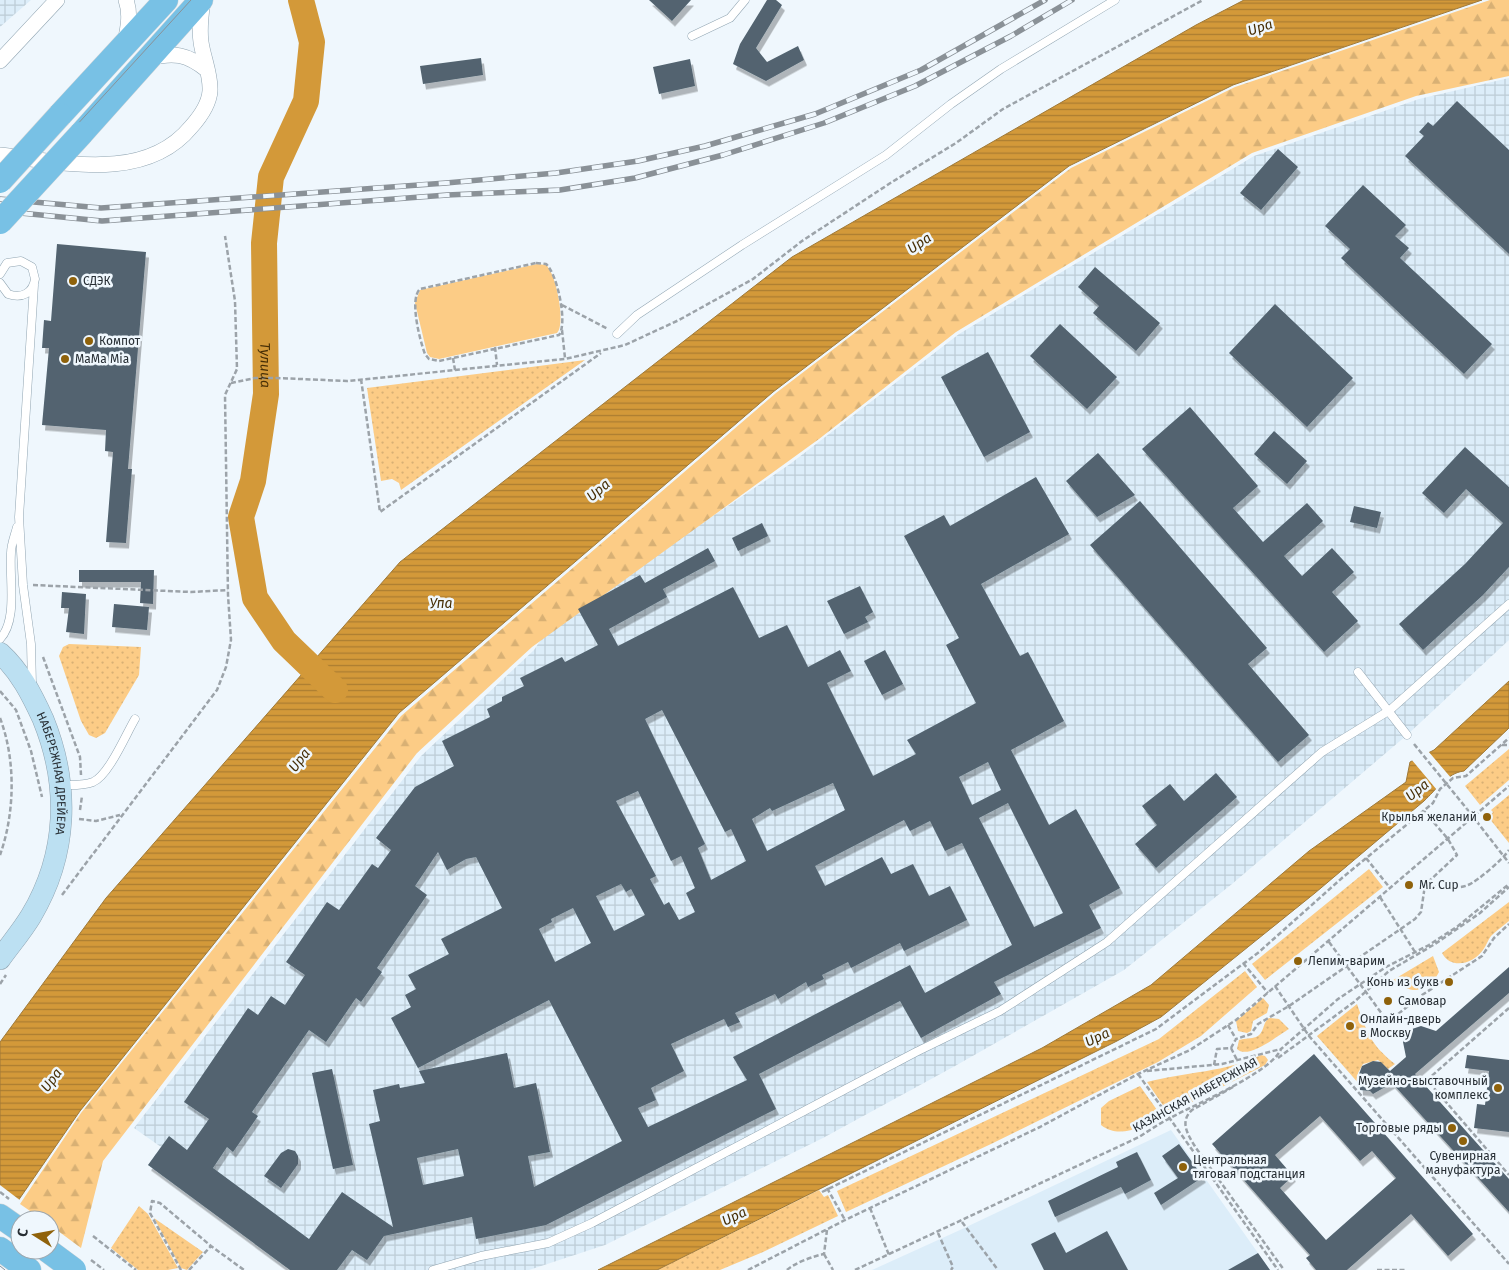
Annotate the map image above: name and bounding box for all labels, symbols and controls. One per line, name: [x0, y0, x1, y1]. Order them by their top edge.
water label: Upa: [1246, 15, 1275, 39]
water label: Upa: [904, 229, 935, 258]
place label: СДЭК: [83, 274, 111, 288]
marker: СДЭК: [67, 275, 79, 287]
place label: Компот: [99, 334, 141, 348]
marker: Компот: [83, 335, 95, 347]
water label: Тулица: [256, 342, 274, 388]
place label: MaMa Mia: [75, 352, 129, 366]
marker: MaMa Mia: [59, 353, 71, 365]
water label: Upa: [583, 476, 613, 505]
water label: Упа: [429, 595, 453, 612]
street label: НАБЕРЕЖНАЯ ДРЕЙЕРА: [34, 710, 69, 836]
water label: Upa: [285, 745, 314, 775]
water label: Upa: [1402, 776, 1433, 805]
place label: Крылья желаний: [1381, 810, 1477, 824]
marker: Крылья желаний: [1481, 811, 1493, 823]
place label: Mr. Cup: [1419, 878, 1459, 892]
marker: Mr. Cup: [1403, 879, 1415, 891]
place label: Лепим-варим: [1308, 954, 1385, 968]
marker: Лепим-варим: [1292, 955, 1304, 967]
place label: Конь из букв: [1366, 975, 1439, 989]
marker: Конь из букв: [1443, 976, 1455, 988]
place label: Самовар: [1398, 994, 1447, 1008]
marker: Самовар: [1382, 995, 1394, 1007]
place label: Онлайн-дверь в Москву: [1360, 1012, 1441, 1040]
marker: Онлайн-дверь в Москву: [1344, 1020, 1356, 1032]
water label: Upa: [1082, 1024, 1112, 1051]
street label: КАЗАНСКАЯ НАБЕРЕЖНАЯ: [1130, 1055, 1260, 1135]
water label: Upa: [37, 1065, 66, 1096]
place label: Музейно-выставочный комплекс: [1358, 1074, 1488, 1102]
marker: Музейно-выставочный комплекс: [1492, 1082, 1504, 1094]
place label: Торговые ряды: [1356, 1121, 1442, 1135]
marker: Торговые ряды: [1446, 1122, 1458, 1134]
marker: Сувенирная мануфактура: [1457, 1135, 1469, 1147]
place label: Сувенирная мануфактура: [1426, 1149, 1500, 1177]
place label: Центральная тяговая подстанция: [1193, 1153, 1305, 1181]
marker: Центральная тяговая подстанция: [1177, 1161, 1189, 1173]
water label: Upa: [719, 1203, 749, 1230]
north arrow: [10, 1210, 60, 1260]
text: С: [14, 1227, 32, 1238]

